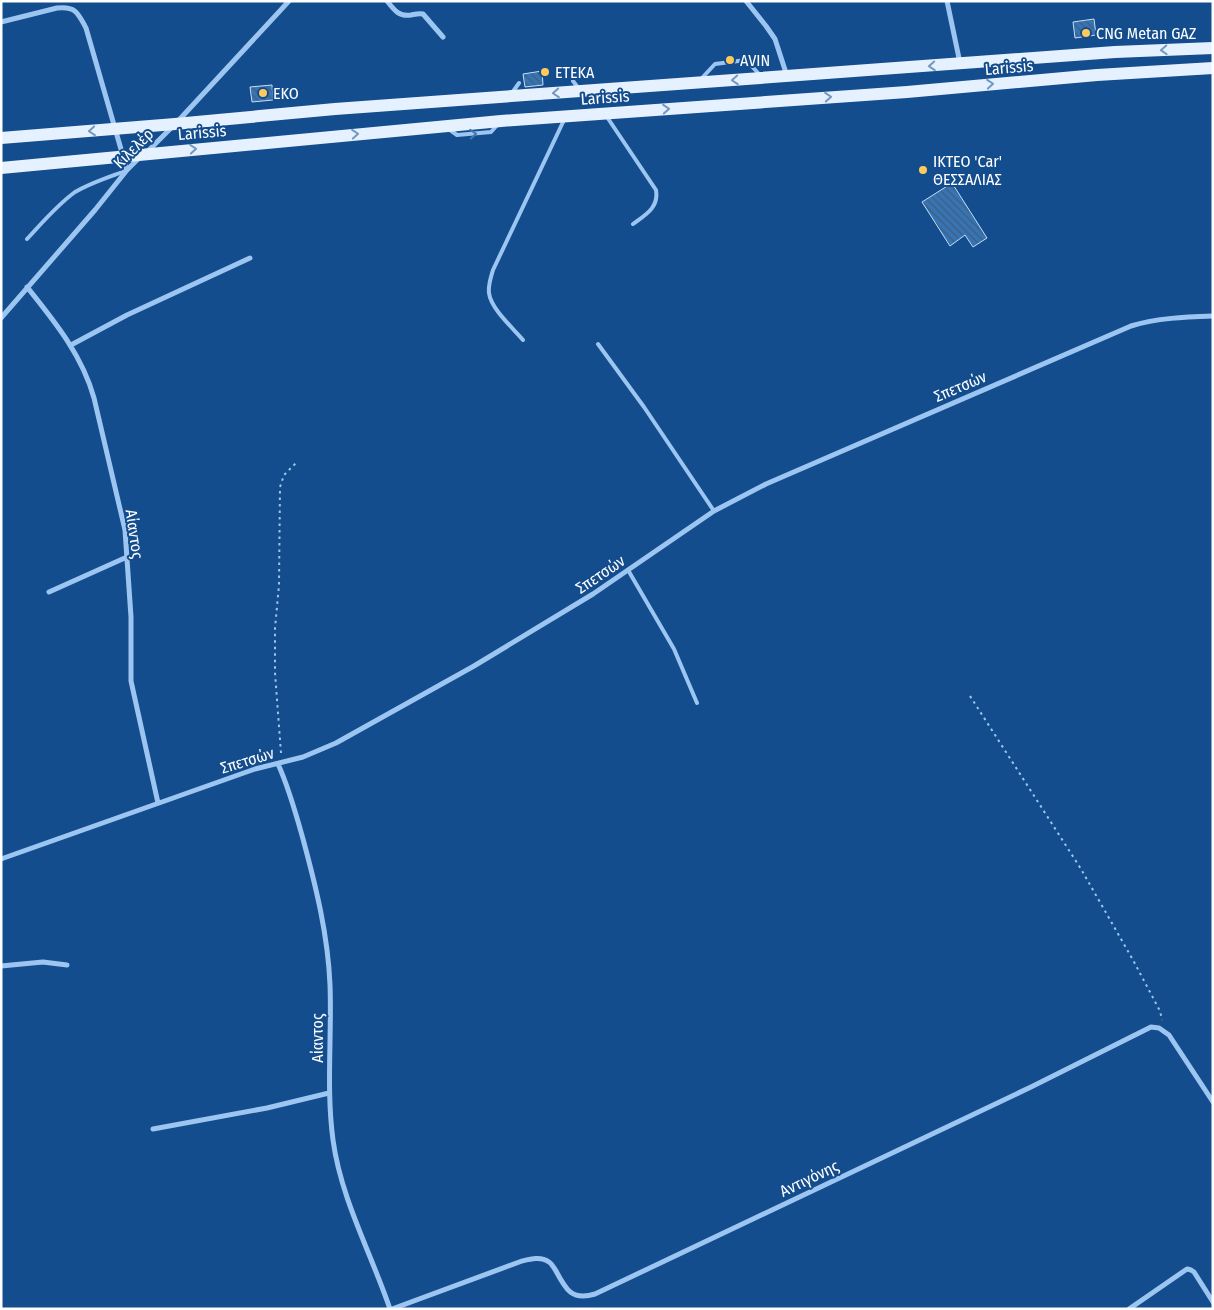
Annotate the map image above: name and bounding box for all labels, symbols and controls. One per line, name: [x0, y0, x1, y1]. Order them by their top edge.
place label: CNG Metan GAZ: [1096, 24, 1196, 43]
marker: CNG Metan GAZ: [1080, 27, 1092, 39]
one-way arrow: [1160, 45, 1168, 55]
place label: AVIN: [740, 51, 770, 70]
marker: AVIN: [724, 54, 736, 66]
street label: Larissis: [984, 56, 1034, 79]
one-way arrow: [928, 60, 936, 71]
place label: ΕΤΕΚΑ: [555, 63, 595, 82]
marker: ΕΤΕΚΑ: [539, 66, 551, 78]
one-way arrow: [731, 74, 739, 85]
one-way arrow: [987, 79, 995, 90]
place label: EKO: [273, 84, 299, 103]
street label: Larissis: [580, 86, 630, 109]
marker: EKO: [257, 87, 269, 99]
one-way arrow: [551, 87, 559, 98]
one-way arrow: [825, 92, 833, 103]
one-way arrow: [663, 103, 671, 114]
street label: Larissis: [177, 121, 227, 144]
street label: Κιλελέρ: [109, 124, 157, 172]
one-way arrow: [87, 125, 95, 136]
one-way arrow: [469, 128, 477, 139]
one-way arrow: [351, 129, 359, 140]
one-way arrow: [189, 144, 197, 155]
place label: ΙΚΤΕΟ 'Car' ΘΕΣΣΑΛΙΑΣ: [933, 152, 1002, 189]
marker: ΙΚΤΕΟ 'Car' ΘΕΣΣΑΛΙΑΣ: [917, 164, 929, 176]
street label: Σπετσών: [931, 367, 989, 406]
street label: Αίαντος: [122, 508, 147, 560]
street label: Σπετσών: [572, 551, 628, 598]
street label: Σπετσών: [218, 743, 276, 778]
street label: Αίαντος: [308, 1013, 327, 1063]
street label: Αντιγόνης: [777, 1156, 842, 1201]

